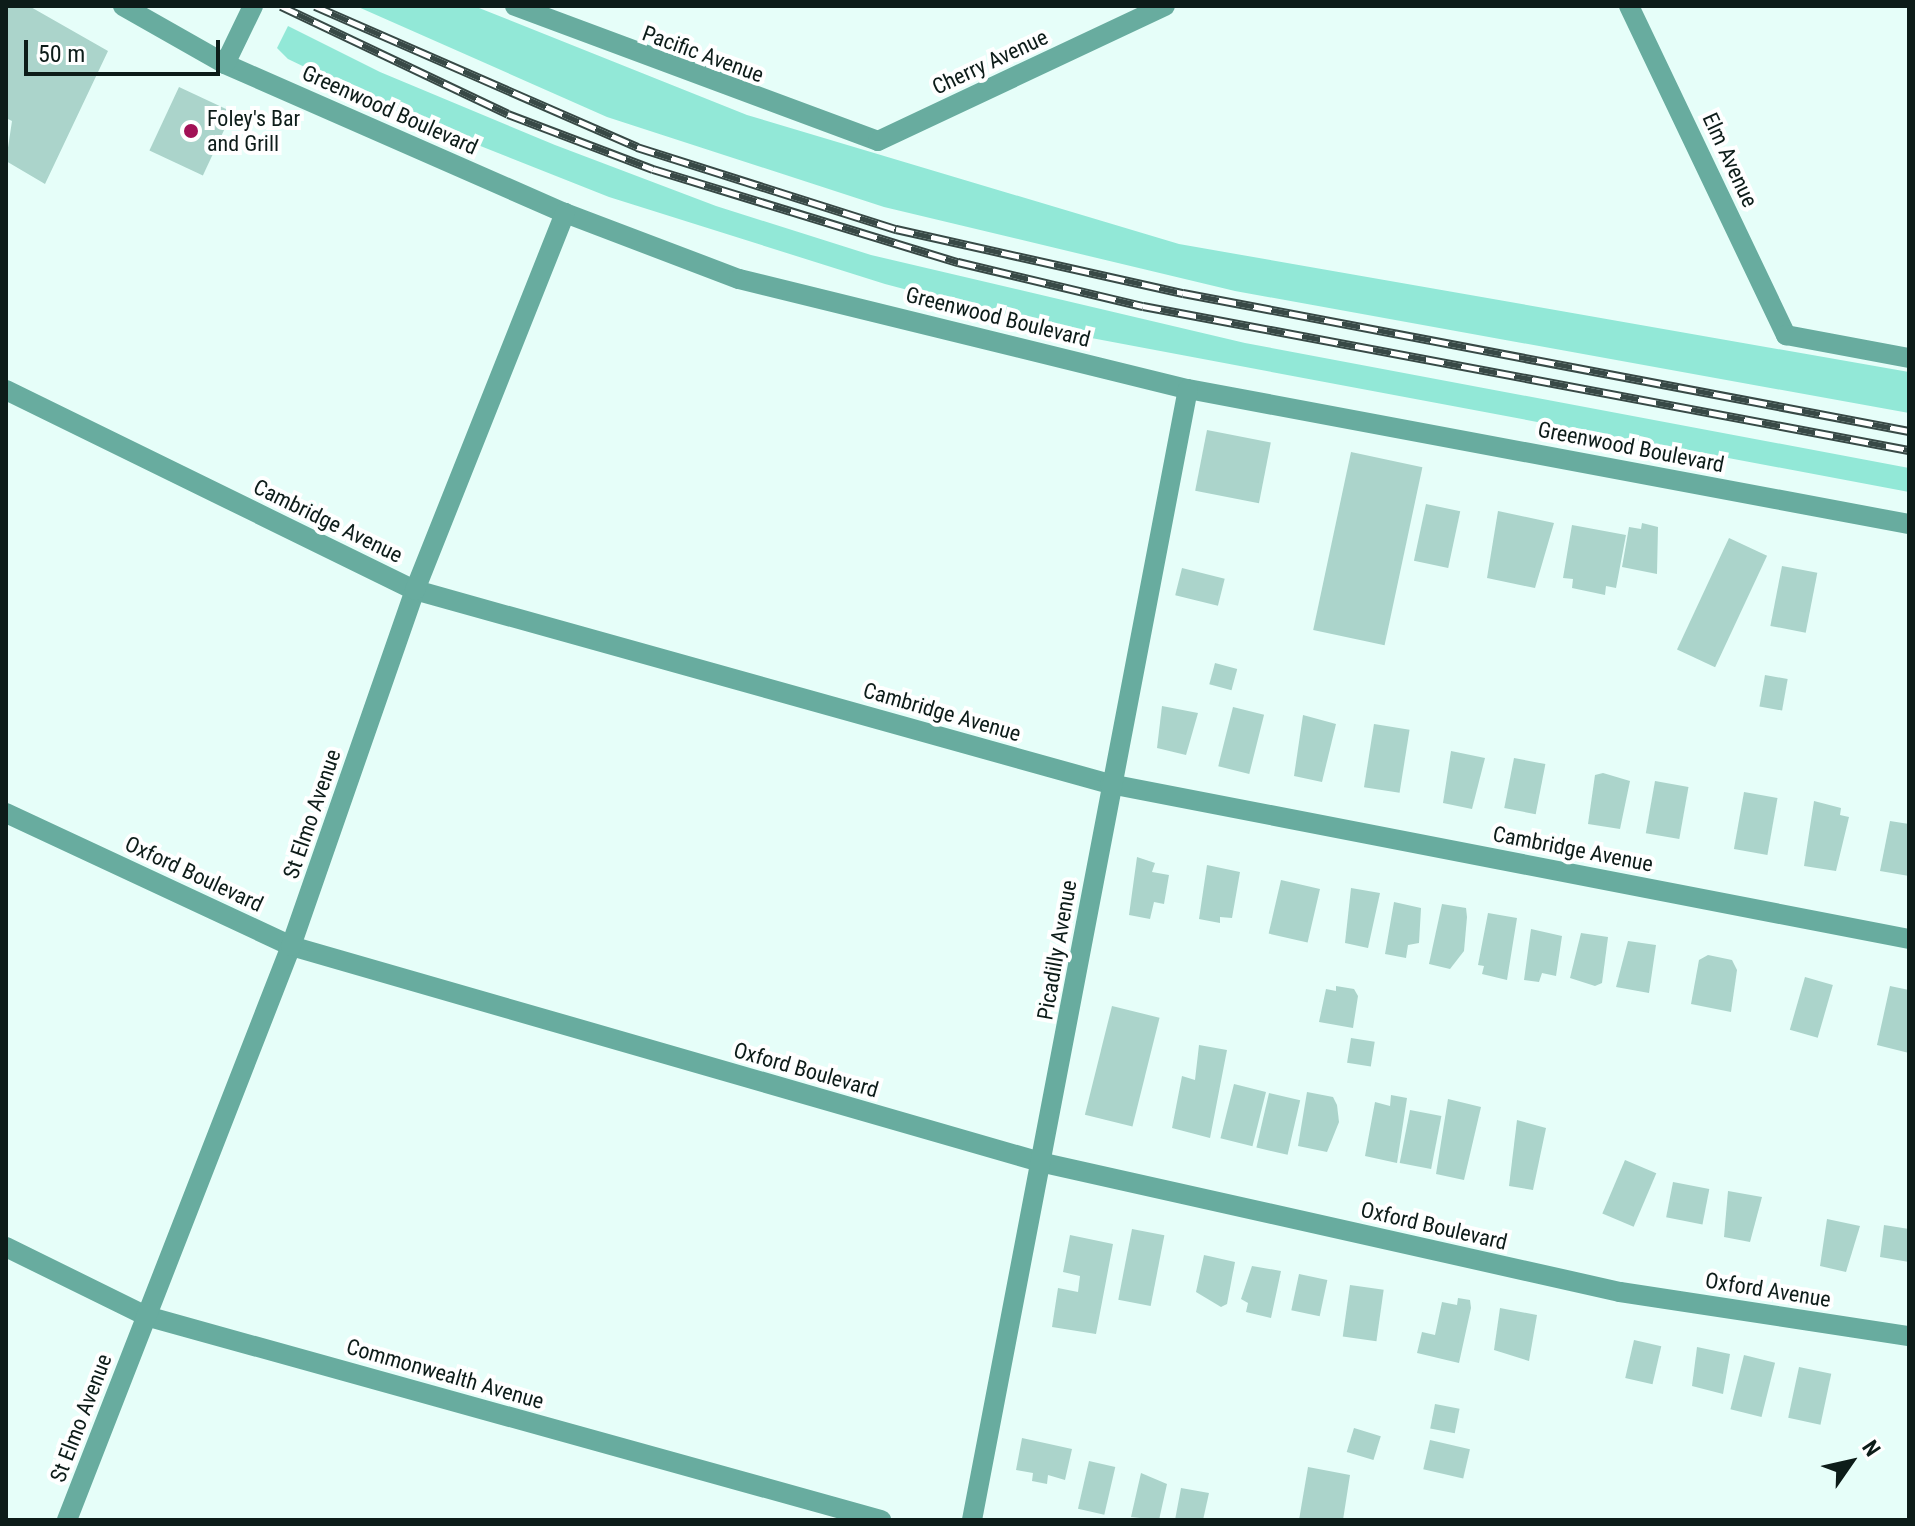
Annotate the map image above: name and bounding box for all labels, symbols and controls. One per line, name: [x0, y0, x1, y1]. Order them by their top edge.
street label: Pacific Avenue: [639, 20, 767, 88]
scale bar: [28, 24, 224, 74]
street label: Cherry Avenue: [928, 24, 1052, 100]
text: 50 m: [38, 40, 85, 68]
street label: Greenwood Boulevard: [298, 59, 482, 161]
place label: Foley's Bar and Grill: [207, 105, 300, 156]
street label: Elm Avenue: [1697, 109, 1763, 211]
marker: Foley's Bar and Grill: [182, 122, 200, 140]
street label: Greenwood Boulevard: [903, 281, 1093, 353]
street label: Greenwood Boulevard: [1536, 416, 1726, 478]
street label: Cambridge Avenue: [249, 473, 407, 569]
street label: Cambridge Avenue: [860, 677, 1024, 747]
street label: St Elmo Avenue: [278, 746, 346, 882]
street label: Cambridge Avenue: [1491, 821, 1655, 877]
street label: Oxford Boulevard: [121, 830, 267, 918]
street label: Picadilly Avenue: [1032, 878, 1082, 1022]
street label: Oxford Boulevard: [731, 1037, 881, 1103]
street label: Oxford Boulevard: [1358, 1196, 1510, 1256]
street label: Oxford Avenue: [1703, 1267, 1833, 1313]
street label: Commonwealth Avenue: [343, 1333, 547, 1415]
street label: St Elmo Avenue: [44, 1350, 118, 1486]
north arrow: [1811, 1422, 1891, 1502]
text: N: [1857, 1436, 1885, 1461]

